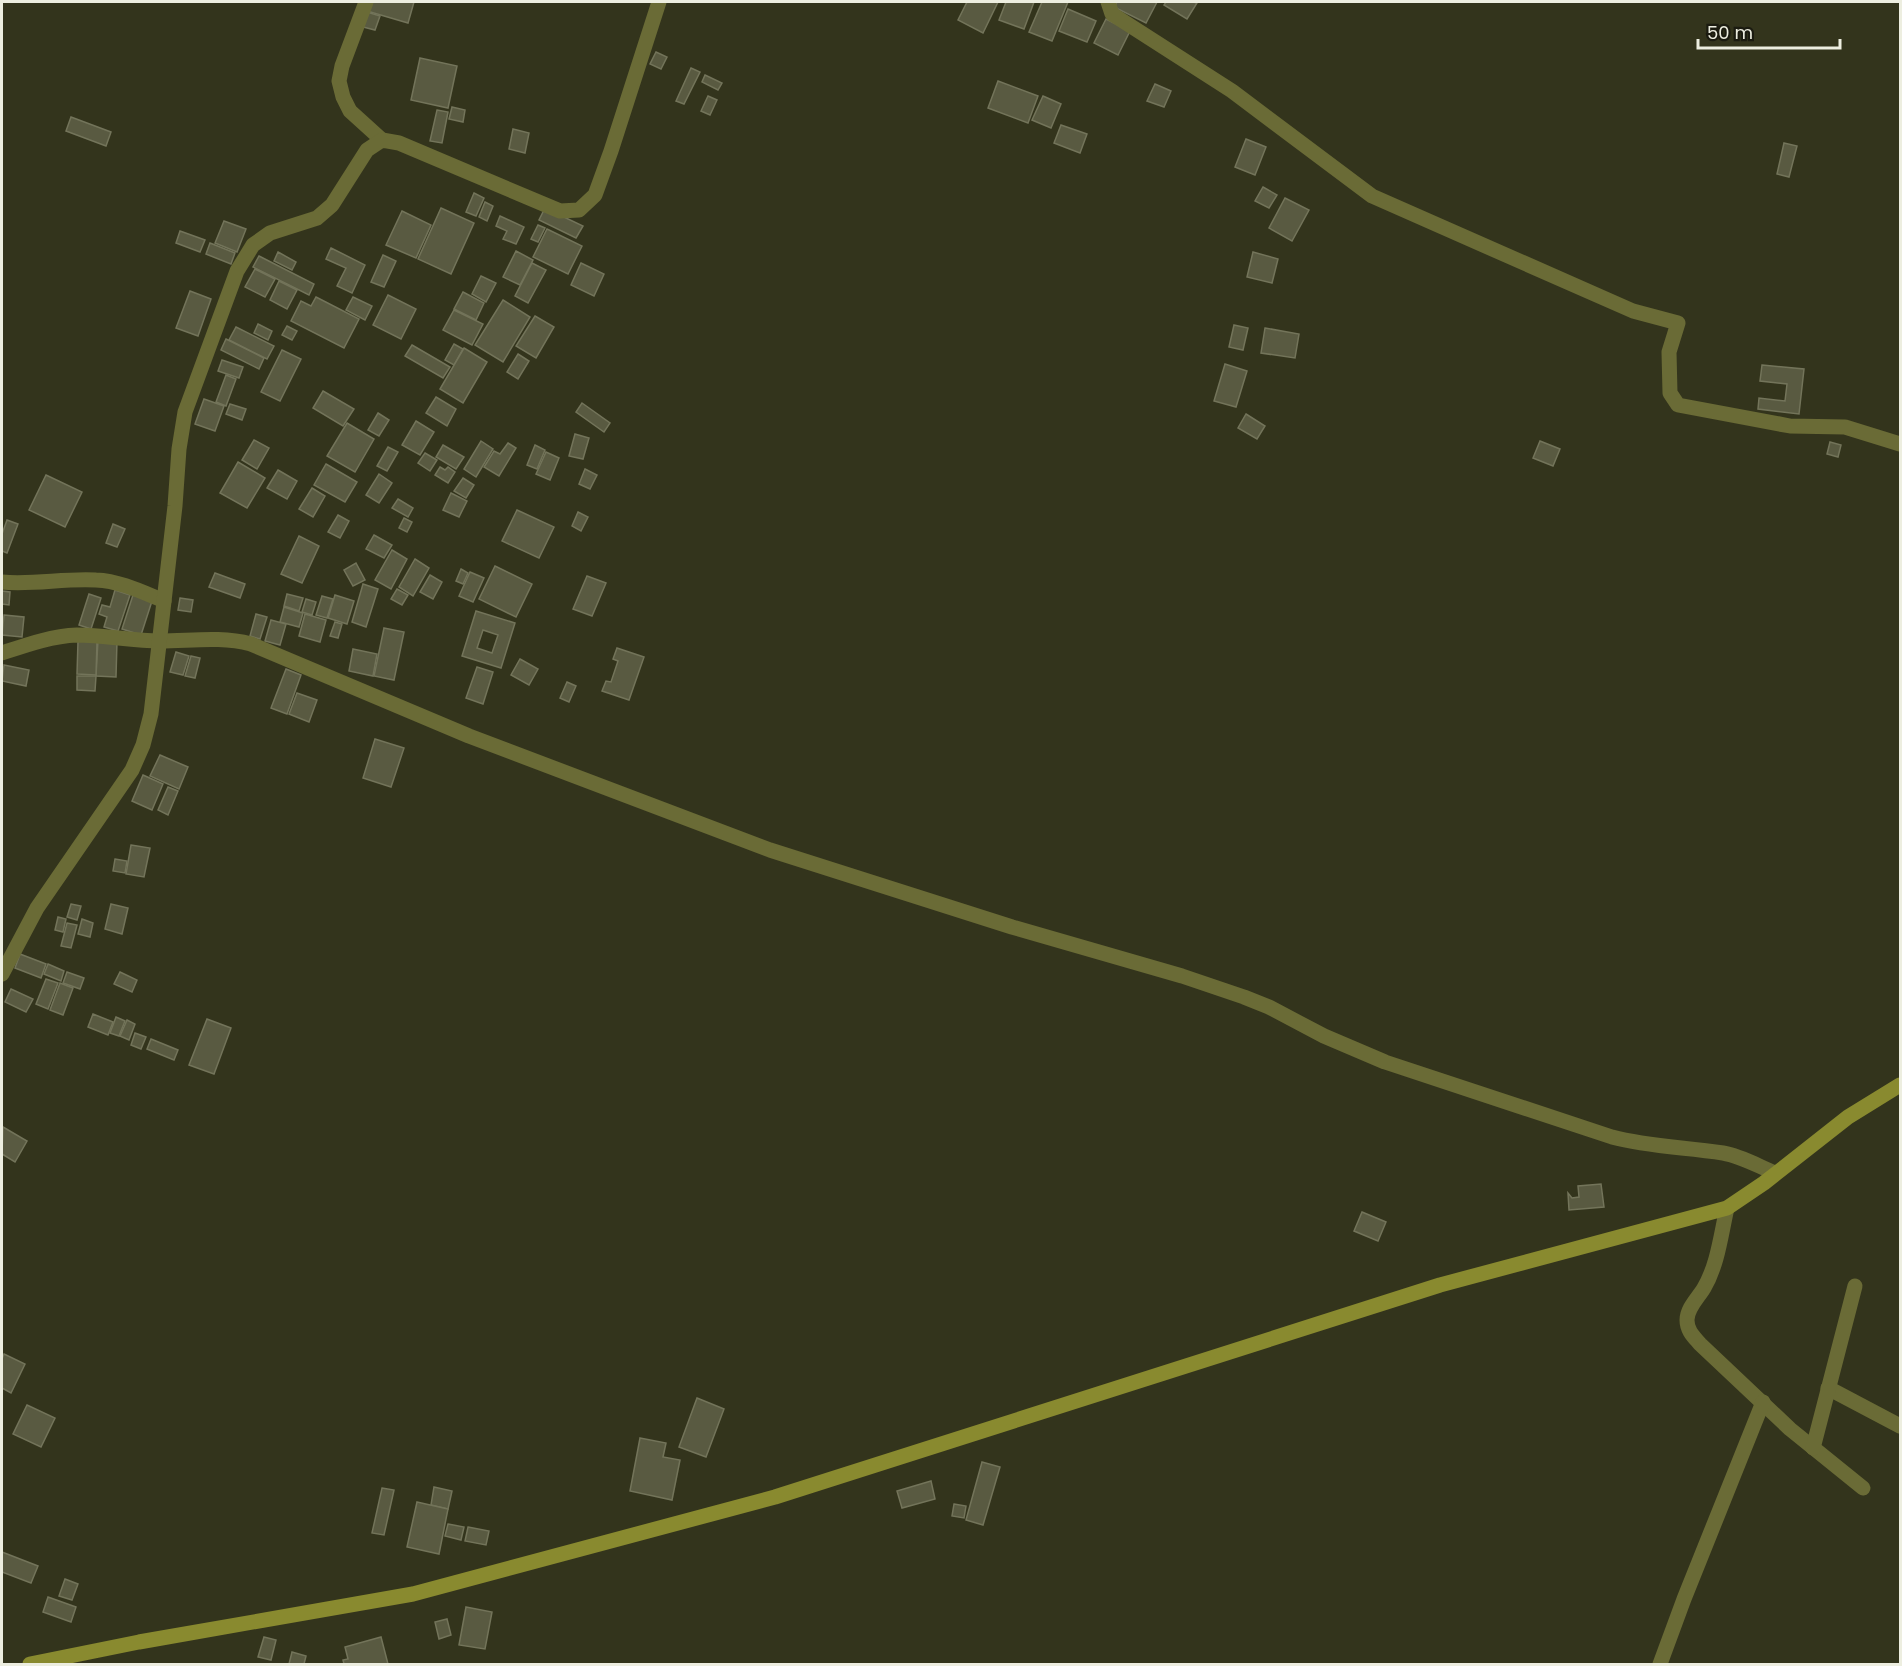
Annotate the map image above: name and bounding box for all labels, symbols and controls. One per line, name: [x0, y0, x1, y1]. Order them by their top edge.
scale bar: [1698, 12, 1840, 50]
text: 50 m: [1707, 20, 1753, 45]

